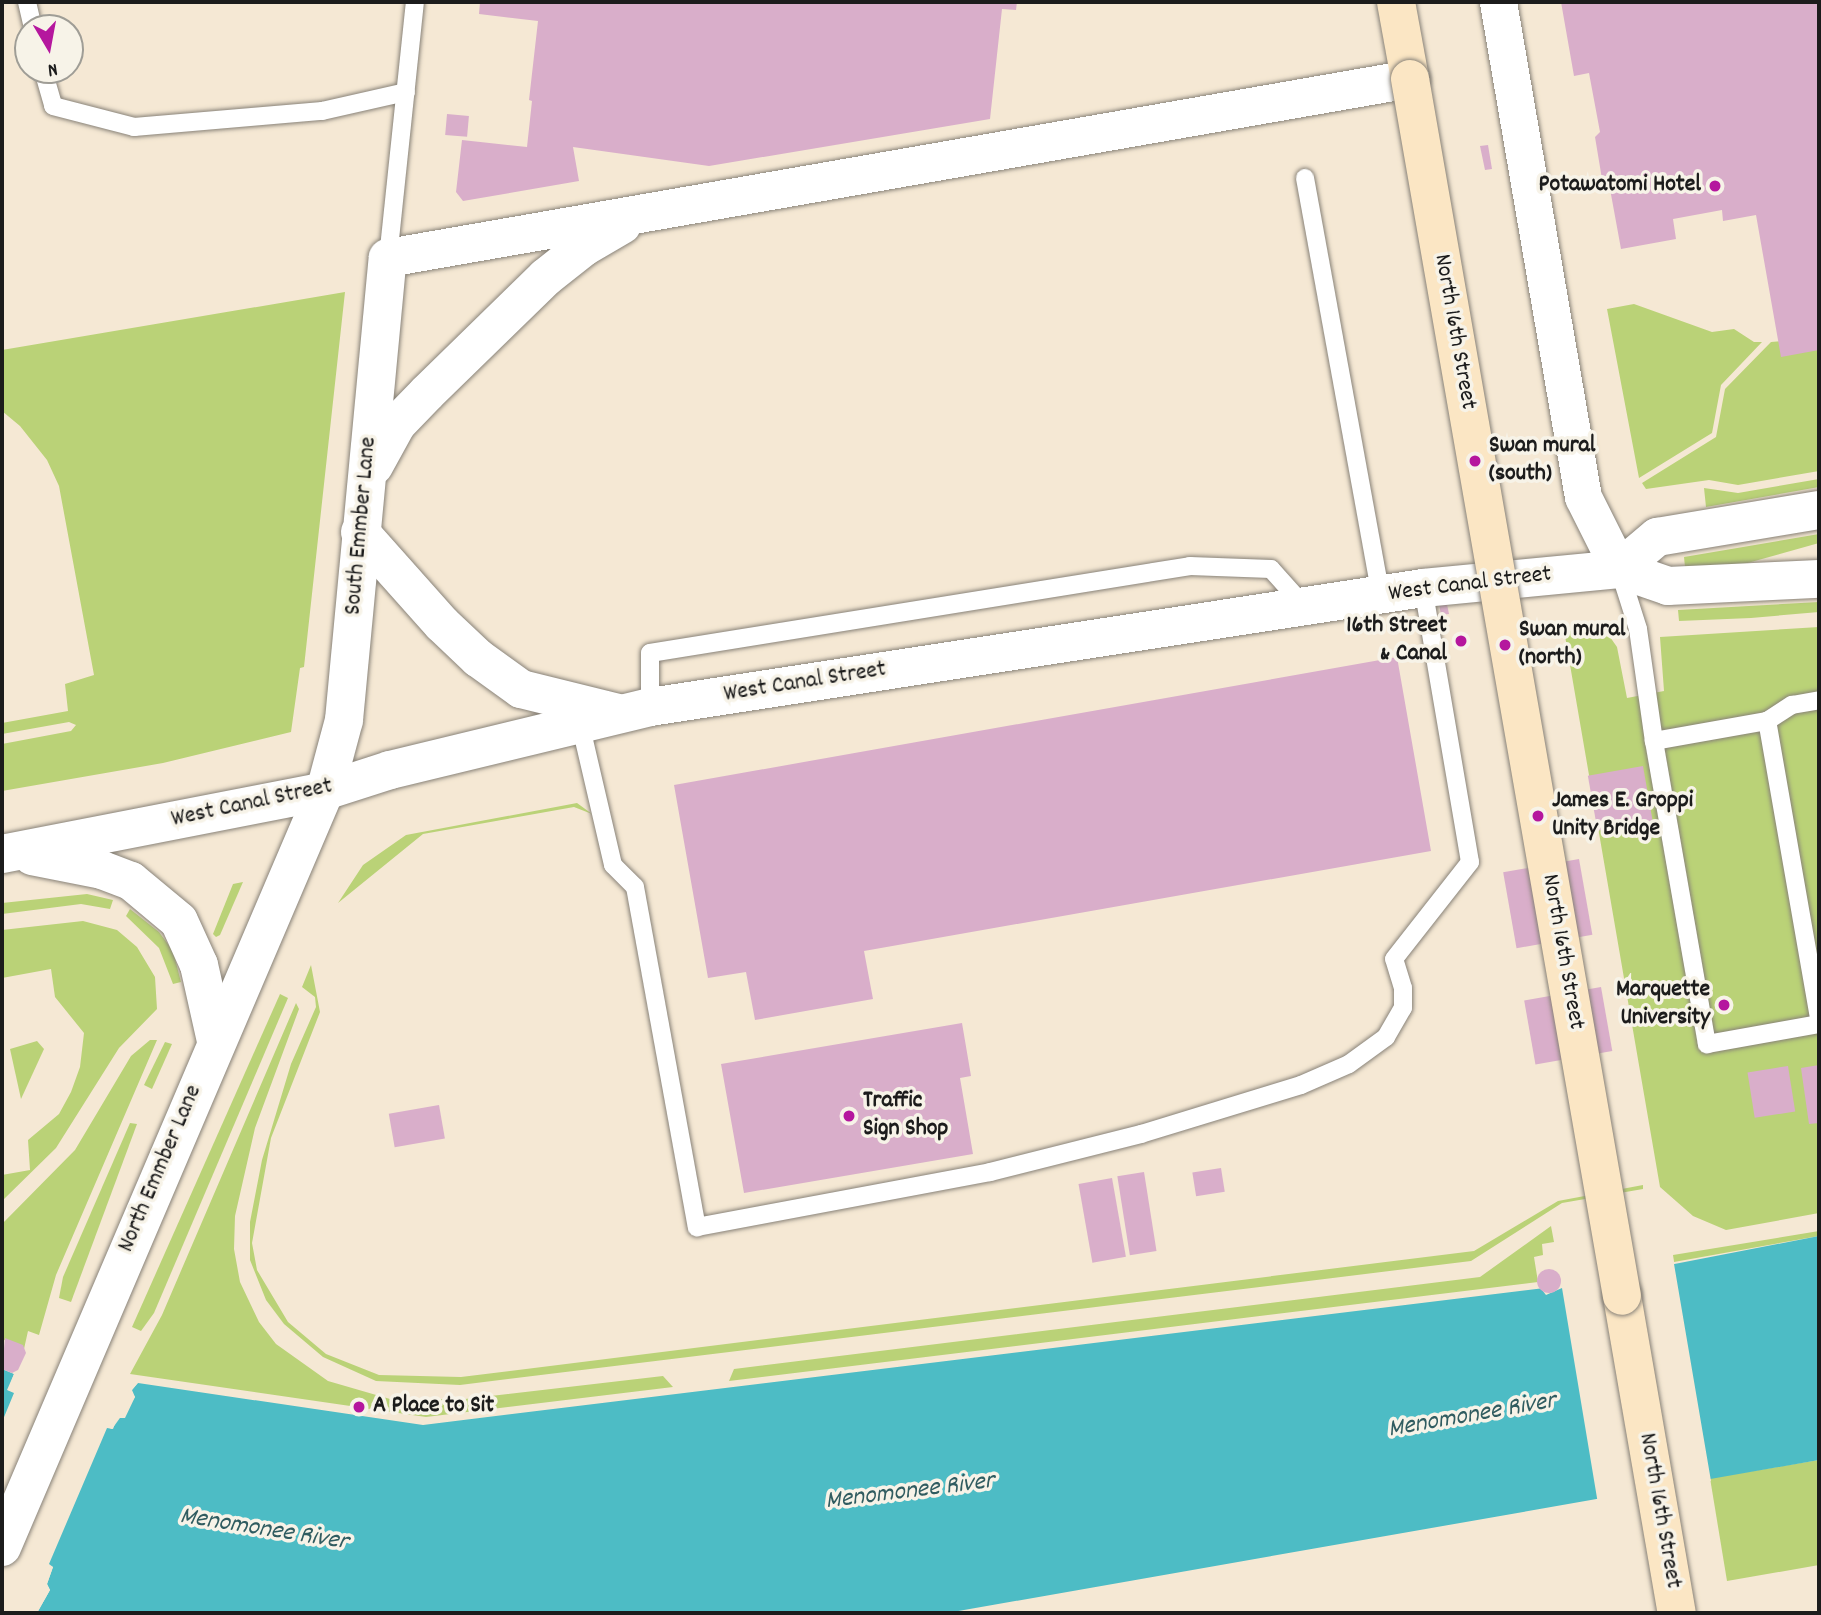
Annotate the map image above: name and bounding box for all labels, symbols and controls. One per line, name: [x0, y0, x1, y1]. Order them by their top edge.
north arrow: [14, 14, 84, 84]
text: N: [45, 54, 59, 82]
place label: Potawatomi Hotel: [1539, 172, 1701, 200]
marker: Potawatomi Hotel: [1707, 178, 1723, 194]
street label: North 16th Street: [1426, 252, 1482, 412]
place label: Swan mural (south): [1489, 433, 1596, 489]
street label: South Emmber Lane: [340, 436, 384, 616]
marker: Swan mural (south): [1467, 453, 1483, 469]
street label: West Canal Street: [1387, 561, 1553, 609]
place label: 16th Street & Canal: [1346, 613, 1447, 669]
place label: Swan mural (north): [1519, 617, 1626, 673]
marker: 16th Street & Canal: [1453, 633, 1469, 649]
marker: Swan mural (north): [1497, 637, 1513, 653]
street label: West Canal Street: [722, 656, 888, 710]
street label: West Canal Street: [169, 773, 335, 835]
place label: James E. Groppi Unity Bridge: [1552, 788, 1693, 844]
marker: James E. Groppi Unity Bridge: [1530, 808, 1546, 824]
street label: North 16th Street: [1534, 872, 1590, 1032]
place label: Marquette University: [1616, 977, 1710, 1033]
marker: Marquette University: [1716, 997, 1732, 1013]
street label: North Emmber Lane: [113, 1081, 209, 1257]
place label: Traffic Sign Shop: [863, 1088, 948, 1144]
marker: Traffic Sign Shop: [841, 1108, 857, 1124]
water label: Menomonee River: [1386, 1386, 1558, 1446]
place label: A Place to Sit: [373, 1393, 494, 1421]
marker: A Place to Sit: [351, 1399, 367, 1415]
street label: North 16th Street: [1631, 1431, 1687, 1591]
water label: Menomonee River: [824, 1466, 996, 1518]
water label: Menomonee River: [178, 1501, 350, 1559]

